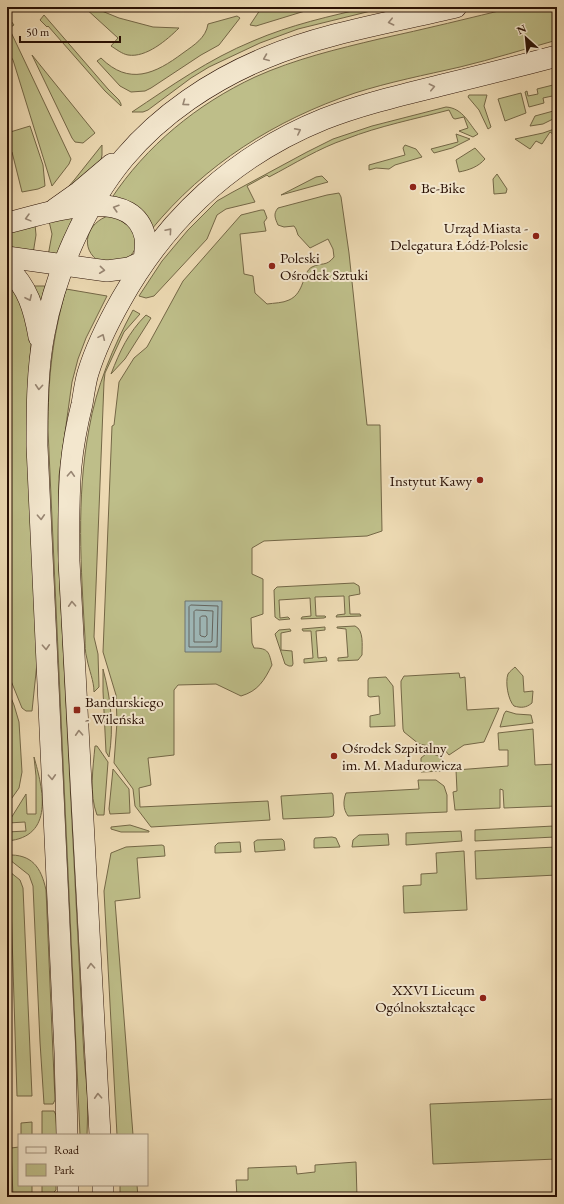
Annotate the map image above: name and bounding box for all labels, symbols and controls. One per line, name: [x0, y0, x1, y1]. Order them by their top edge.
scale bar: [20, 18, 120, 44]
one-way arrow: [388, 18, 394, 26]
north arrow: [506, 18, 546, 58]
text: N: [514, 21, 529, 37]
text: 50 m: [26, 24, 50, 40]
one-way arrow: [262, 53, 269, 61]
one-way arrow: [428, 84, 435, 92]
one-way arrow: [182, 98, 189, 105]
one-way arrow: [293, 128, 301, 136]
place label: Be-Bike: [421, 178, 465, 197]
marker: Be-Bike: [408, 182, 418, 192]
one-way arrow: [113, 204, 120, 213]
one-way arrow: [25, 213, 32, 222]
place label: Urząd Miasta - Delegatura Łódź-Polesie: [390, 218, 528, 254]
one-way arrow: [164, 228, 171, 235]
marker: Urząd Miasta - Delegatura Łódź-Polesie: [531, 231, 541, 241]
place label: Poleski Ośrodek Sztuki: [280, 248, 368, 284]
marker: Poleski Ośrodek Sztuki: [267, 261, 277, 271]
one-way arrow: [99, 265, 106, 274]
one-way arrow: [24, 294, 32, 301]
one-way arrow: [97, 334, 105, 342]
one-way arrow: [34, 384, 43, 390]
one-way arrow: [66, 471, 75, 477]
place label: Instytut Kawy: [390, 471, 472, 490]
marker: Instytut Kawy: [475, 475, 485, 485]
one-way arrow: [36, 514, 45, 520]
one-way arrow: [67, 601, 76, 607]
one-way arrow: [42, 644, 51, 650]
place label: Bandurskiego - Wileńska: [85, 692, 164, 728]
marker: Bandurskiego - Wileńska: [72, 705, 82, 715]
one-way arrow: [74, 730, 83, 736]
place label: Ośrodek Szpitalny im. M. Madurowicza: [342, 738, 462, 774]
marker: Ośrodek Szpitalny im. M. Madurowicza: [329, 751, 339, 761]
one-way arrow: [48, 774, 57, 780]
one-way arrow: [87, 963, 95, 969]
place label: XXVI Liceum Ogólnokształcące: [375, 980, 475, 1016]
marker: XXVI Liceum Ogólnokształcące: [478, 993, 488, 1003]
one-way arrow: [94, 1093, 102, 1099]
legend: [18, 1134, 148, 1186]
text: Road: [54, 1142, 80, 1158]
text: Park: [54, 1162, 75, 1178]

